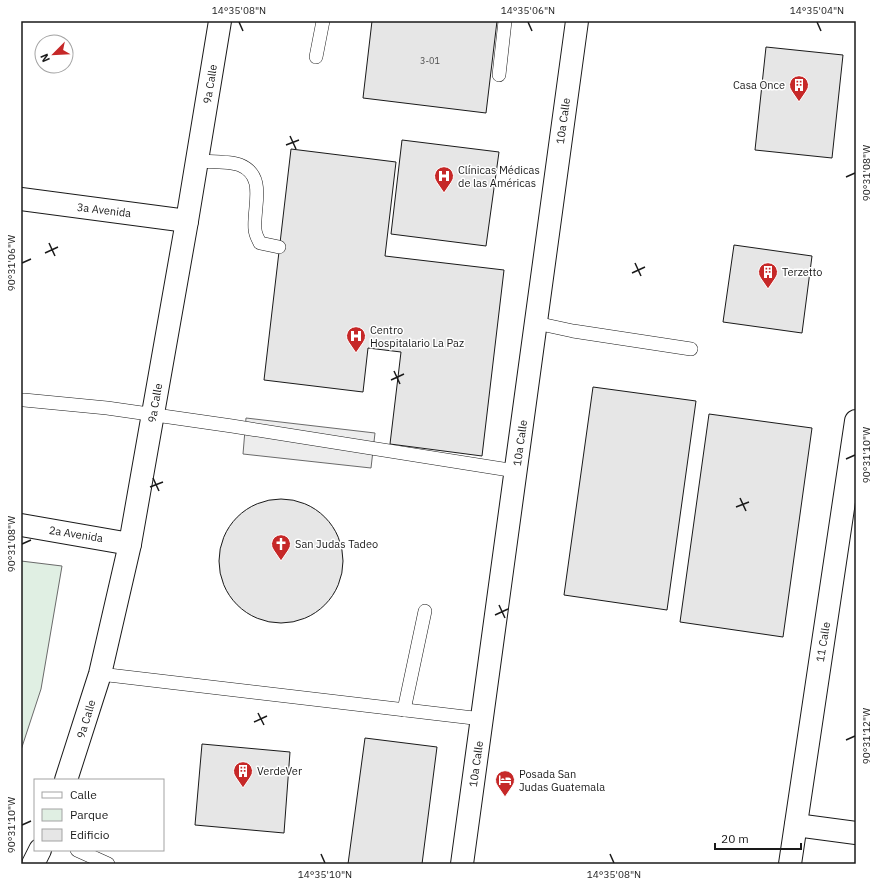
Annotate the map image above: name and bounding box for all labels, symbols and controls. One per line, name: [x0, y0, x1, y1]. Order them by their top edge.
text: 14°35'08"N: [212, 4, 266, 17]
text: 14°35'06"N: [501, 4, 555, 17]
text: 14°35'04"N: [790, 4, 844, 17]
north arrow: [34, 34, 74, 74]
text: N: [37, 52, 53, 65]
house number: 3-01: [420, 55, 440, 66]
street label: 9a Calle: [200, 63, 220, 105]
building icon: Casa Once: [788, 74, 810, 102]
place label: Casa Once: [733, 78, 785, 92]
street label: 10a Calle: [553, 97, 573, 145]
text: 90°31'08"W: [860, 145, 873, 201]
place label: Clínicas Médicas de las Américas: [458, 163, 540, 190]
hospital icon: Clínicas Médicas de las Américas: [433, 165, 455, 193]
street label: 3a Avenida: [76, 200, 132, 220]
text: 90°31'06"W: [5, 235, 18, 291]
building icon: Terzetto: [757, 261, 779, 289]
place label: Terzetto: [782, 265, 822, 279]
place label: Centro Hospitalario La Paz: [370, 323, 464, 350]
hospital icon: Centro Hospitalario La Paz: [345, 325, 367, 353]
street label: 9a Calle: [145, 382, 165, 424]
street label: 10a Calle: [510, 419, 530, 467]
text: 90°31'10"W: [860, 427, 873, 483]
text: 90°31'08"W: [5, 516, 18, 572]
street label: 2a Avenida: [48, 523, 104, 545]
church icon: San Judas Tadeo: [270, 533, 292, 561]
place label: San Judas Tadeo: [295, 537, 378, 551]
street label: 11 Calle: [813, 621, 833, 663]
street label: 9a Calle: [73, 698, 99, 740]
text: 90°31'12"W: [860, 708, 873, 764]
street label: 10a Calle: [466, 740, 486, 788]
building icon: VerdeVer: [232, 760, 254, 788]
place label: VerdeVer: [257, 764, 302, 778]
place label: Posada San Judas Guatemala: [519, 767, 605, 794]
hotel icon: Posada San Judas Guatemala: [494, 769, 516, 797]
legend: [34, 779, 164, 851]
text: Calle: [70, 787, 97, 802]
text: 90°31'10"W: [5, 797, 18, 853]
text: Parque: [70, 807, 109, 822]
scale bar: [715, 825, 801, 851]
text: Edificio: [70, 827, 110, 842]
text: 20 m: [721, 831, 749, 846]
text: 14°35'10"N: [298, 868, 352, 881]
text: 14°35'08"N: [587, 868, 641, 881]

